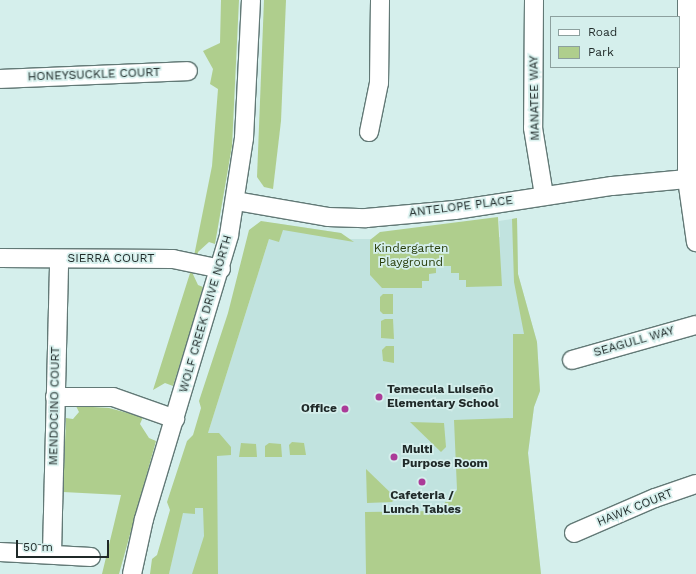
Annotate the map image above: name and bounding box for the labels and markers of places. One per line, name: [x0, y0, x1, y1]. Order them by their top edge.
place label: Temecula Luiseño Elementary School: [387, 383, 499, 411]
marker: Temecula Luiseño Elementary School: [374, 392, 384, 402]
place label: Office: [301, 402, 337, 416]
marker: Office: [340, 404, 350, 414]
place label: Multi Purpose Room: [402, 443, 488, 471]
marker: Multi Purpose Room: [389, 452, 399, 462]
marker: Cafeteria / Lunch Tables: [417, 477, 427, 487]
place label: Cafeteria / Lunch Tables: [383, 489, 461, 517]

